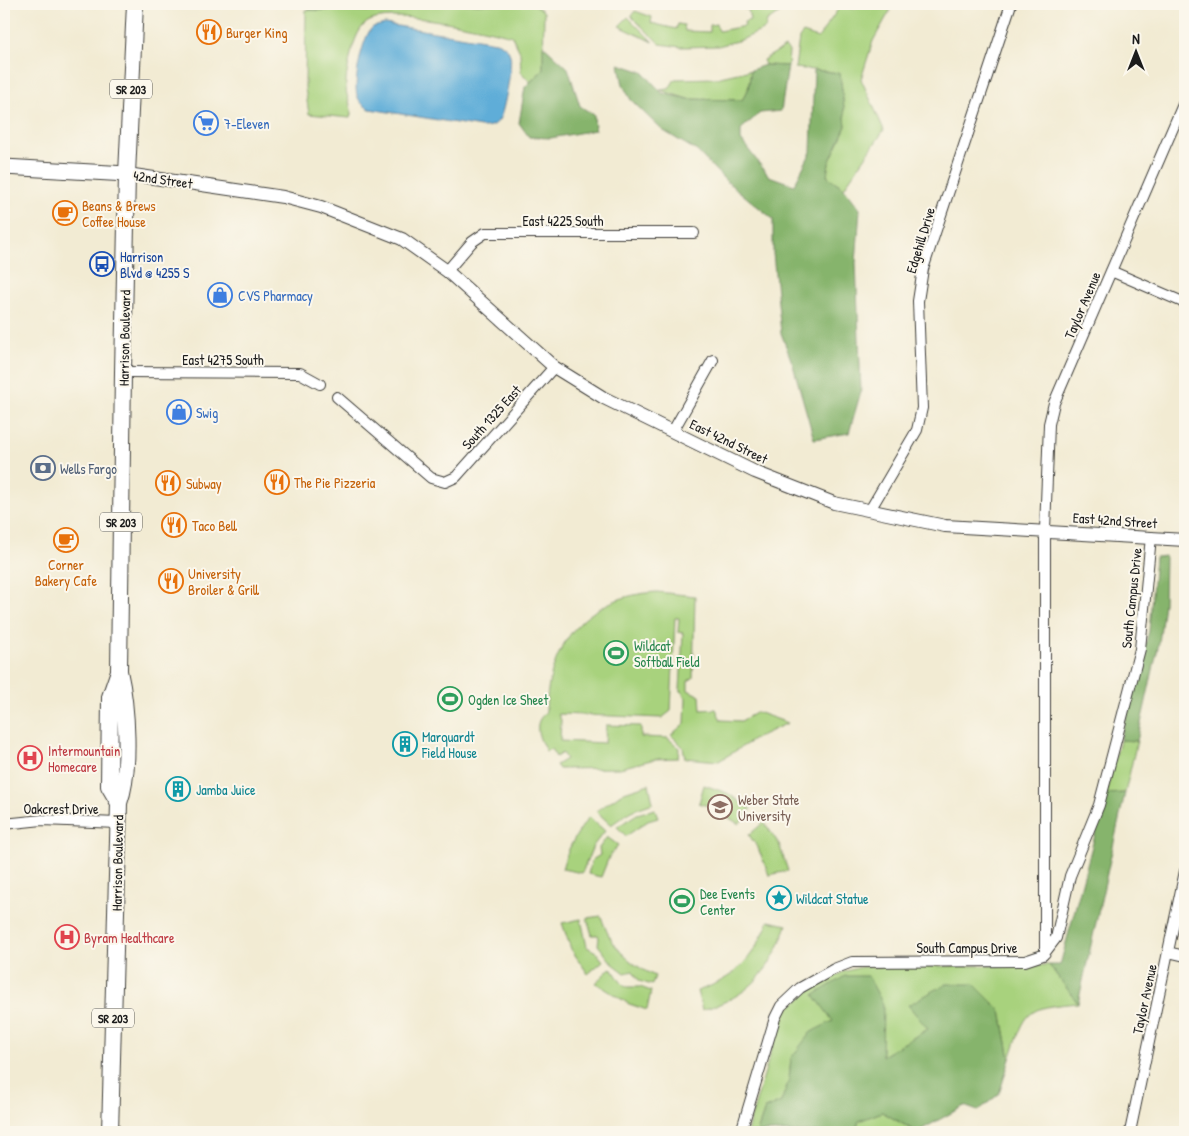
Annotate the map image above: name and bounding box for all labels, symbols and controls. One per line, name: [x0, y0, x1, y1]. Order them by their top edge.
restaurant icon: Burger King: [196, 19, 222, 45]
place label: Burger King: [226, 23, 288, 43]
north arrow: [1112, 28, 1162, 78]
text: N: [1132, 29, 1140, 48]
road number: SR 203: [110, 80, 152, 98]
supermarket icon: 7-Eleven: [193, 110, 219, 136]
place label: 7-Eleven: [224, 114, 270, 133]
street label: 42nd Street: [132, 165, 194, 193]
place label: Beans & Brews Coffee House: [82, 196, 156, 231]
cafe icon: Beans & Brews Coffee House: [52, 200, 78, 226]
street label: Edgehill Drive: [901, 204, 940, 276]
street label: East 4225 South: [523, 211, 604, 230]
place label: Harrison Blvd @ 4255 S: [120, 247, 190, 282]
bus stop icon: Harrison Blvd @ 4255 S: [89, 251, 115, 277]
street label: Taylor Avenue: [1059, 268, 1106, 342]
shop icon: CVS Pharmacy: [207, 282, 233, 308]
place label: CVS Pharmacy: [238, 286, 313, 306]
street label: Harrison Boulevard: [114, 289, 134, 386]
street label: East 4275 South: [182, 350, 264, 369]
street label: South 1325 East: [457, 381, 525, 453]
shop icon: Swig: [166, 399, 192, 425]
place label: Swig: [196, 403, 218, 423]
street label: East 42nd Street: [687, 414, 771, 468]
bank icon: Wells Fargo: [30, 455, 56, 481]
place label: Wells Fargo: [60, 459, 117, 479]
restaurant icon: The Pie Pizzeria: [264, 469, 290, 495]
restaurant icon: Subway: [155, 470, 181, 496]
place label: The Pie Pizzeria: [294, 473, 376, 492]
place label: Subway: [186, 474, 222, 494]
street label: East 42nd Street: [1072, 508, 1158, 532]
road number: SR 203: [100, 512, 142, 532]
restaurant icon: Taco Bell: [161, 512, 187, 538]
place label: Taco Bell: [192, 516, 238, 535]
cafe icon: Corner Bakery Cafe: [53, 527, 79, 553]
street label: South Campus Drive: [1116, 546, 1147, 649]
place label: Corner Bakery Cafe: [35, 555, 98, 591]
place label: University Broiler & Grill: [188, 564, 260, 599]
restaurant icon: University Broiler & Grill: [158, 568, 184, 594]
place label: Wildcat Softball Field: [634, 636, 700, 671]
sports icon: Wildcat Softball Field: [603, 640, 629, 666]
sports icon: Ogden Ice Sheet: [437, 686, 463, 712]
place label: Ogden Ice Sheet: [468, 690, 549, 710]
place label: Marquardt Field House: [421, 727, 478, 762]
building icon: Marquardt Field House: [392, 731, 418, 757]
place label: Intermountain Homecare: [48, 741, 120, 776]
hospital icon: Intermountain Homecare: [17, 745, 43, 771]
building icon: Jamba Juice: [165, 776, 191, 802]
place label: Jamba Juice: [196, 780, 256, 799]
place label: Weber State University: [738, 790, 800, 826]
school or university icon: Weber State University: [707, 794, 733, 820]
street label: Oakcrest Drive: [23, 799, 99, 818]
street label: Harrison Boulevard: [107, 814, 127, 911]
place label: Dee Events Center: [700, 884, 755, 919]
place icon: Wildcat Statue: [766, 885, 792, 911]
sports icon: Dee Events Center: [669, 888, 695, 914]
place label: Wildcat Statue: [796, 889, 869, 908]
hospital icon: Byram Healthcare: [54, 924, 80, 950]
place label: Byram Healthcare: [84, 928, 175, 948]
street label: South Campus Drive: [917, 938, 1018, 958]
street label: Taylor Avenue: [1127, 962, 1162, 1036]
road number: SR 203: [92, 1008, 134, 1028]

